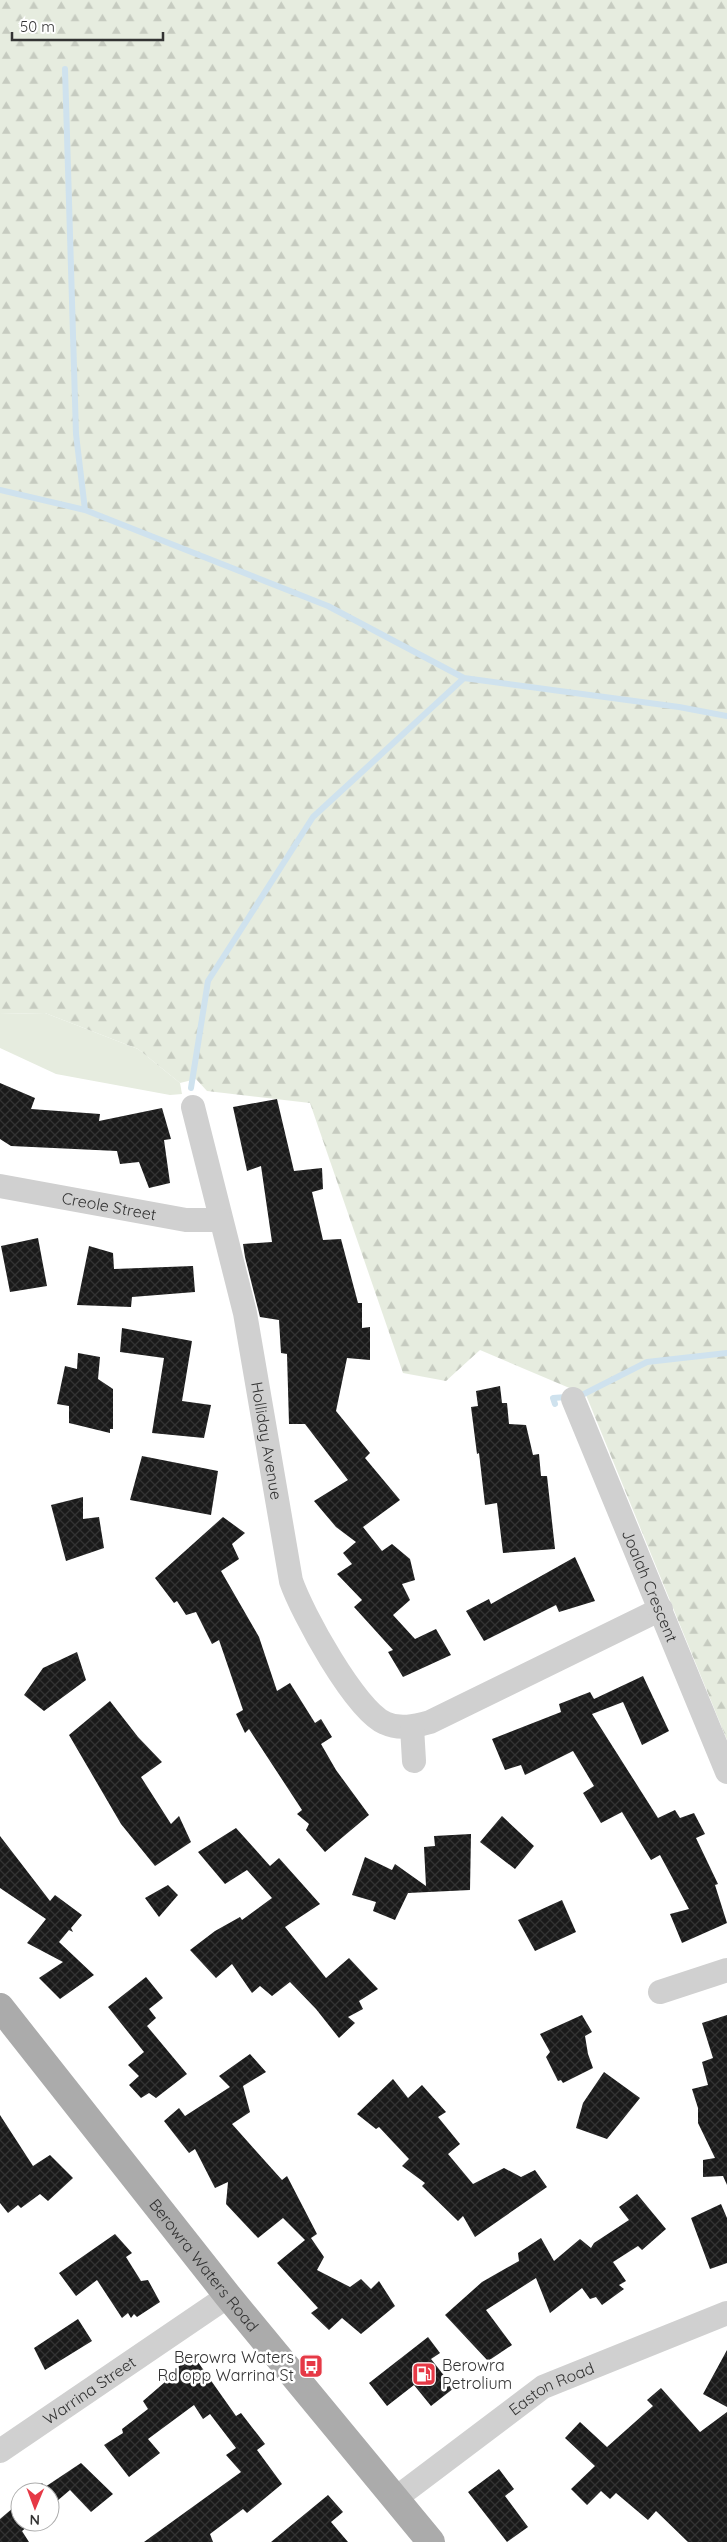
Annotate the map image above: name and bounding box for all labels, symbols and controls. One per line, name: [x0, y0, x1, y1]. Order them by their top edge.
scale bar: [12, 10, 164, 42]
text: 50 m: [20, 17, 55, 36]
street label: Creole Street: [60, 1188, 158, 1224]
street label: Holliday Avenue: [247, 1380, 287, 1501]
street label: Joalah Crescent: [618, 1526, 682, 1645]
street label: Berowra Waters Road: [145, 2195, 263, 2336]
place label: Berowra Waters Rd opp Warrina St: [157, 2347, 294, 2385]
street label: Warrina Street: [39, 2352, 140, 2429]
bus stop icon: Berowra Waters Rd opp Warrina St: [298, 2353, 324, 2379]
place label: Berowra Petrolium: [442, 2355, 512, 2393]
street label: Easton Road: [505, 2358, 597, 2419]
fuel station icon: Berowra Petrolium: [411, 2361, 437, 2387]
north arrow: [10, 2482, 60, 2532]
text: N: [29, 2511, 40, 2529]

